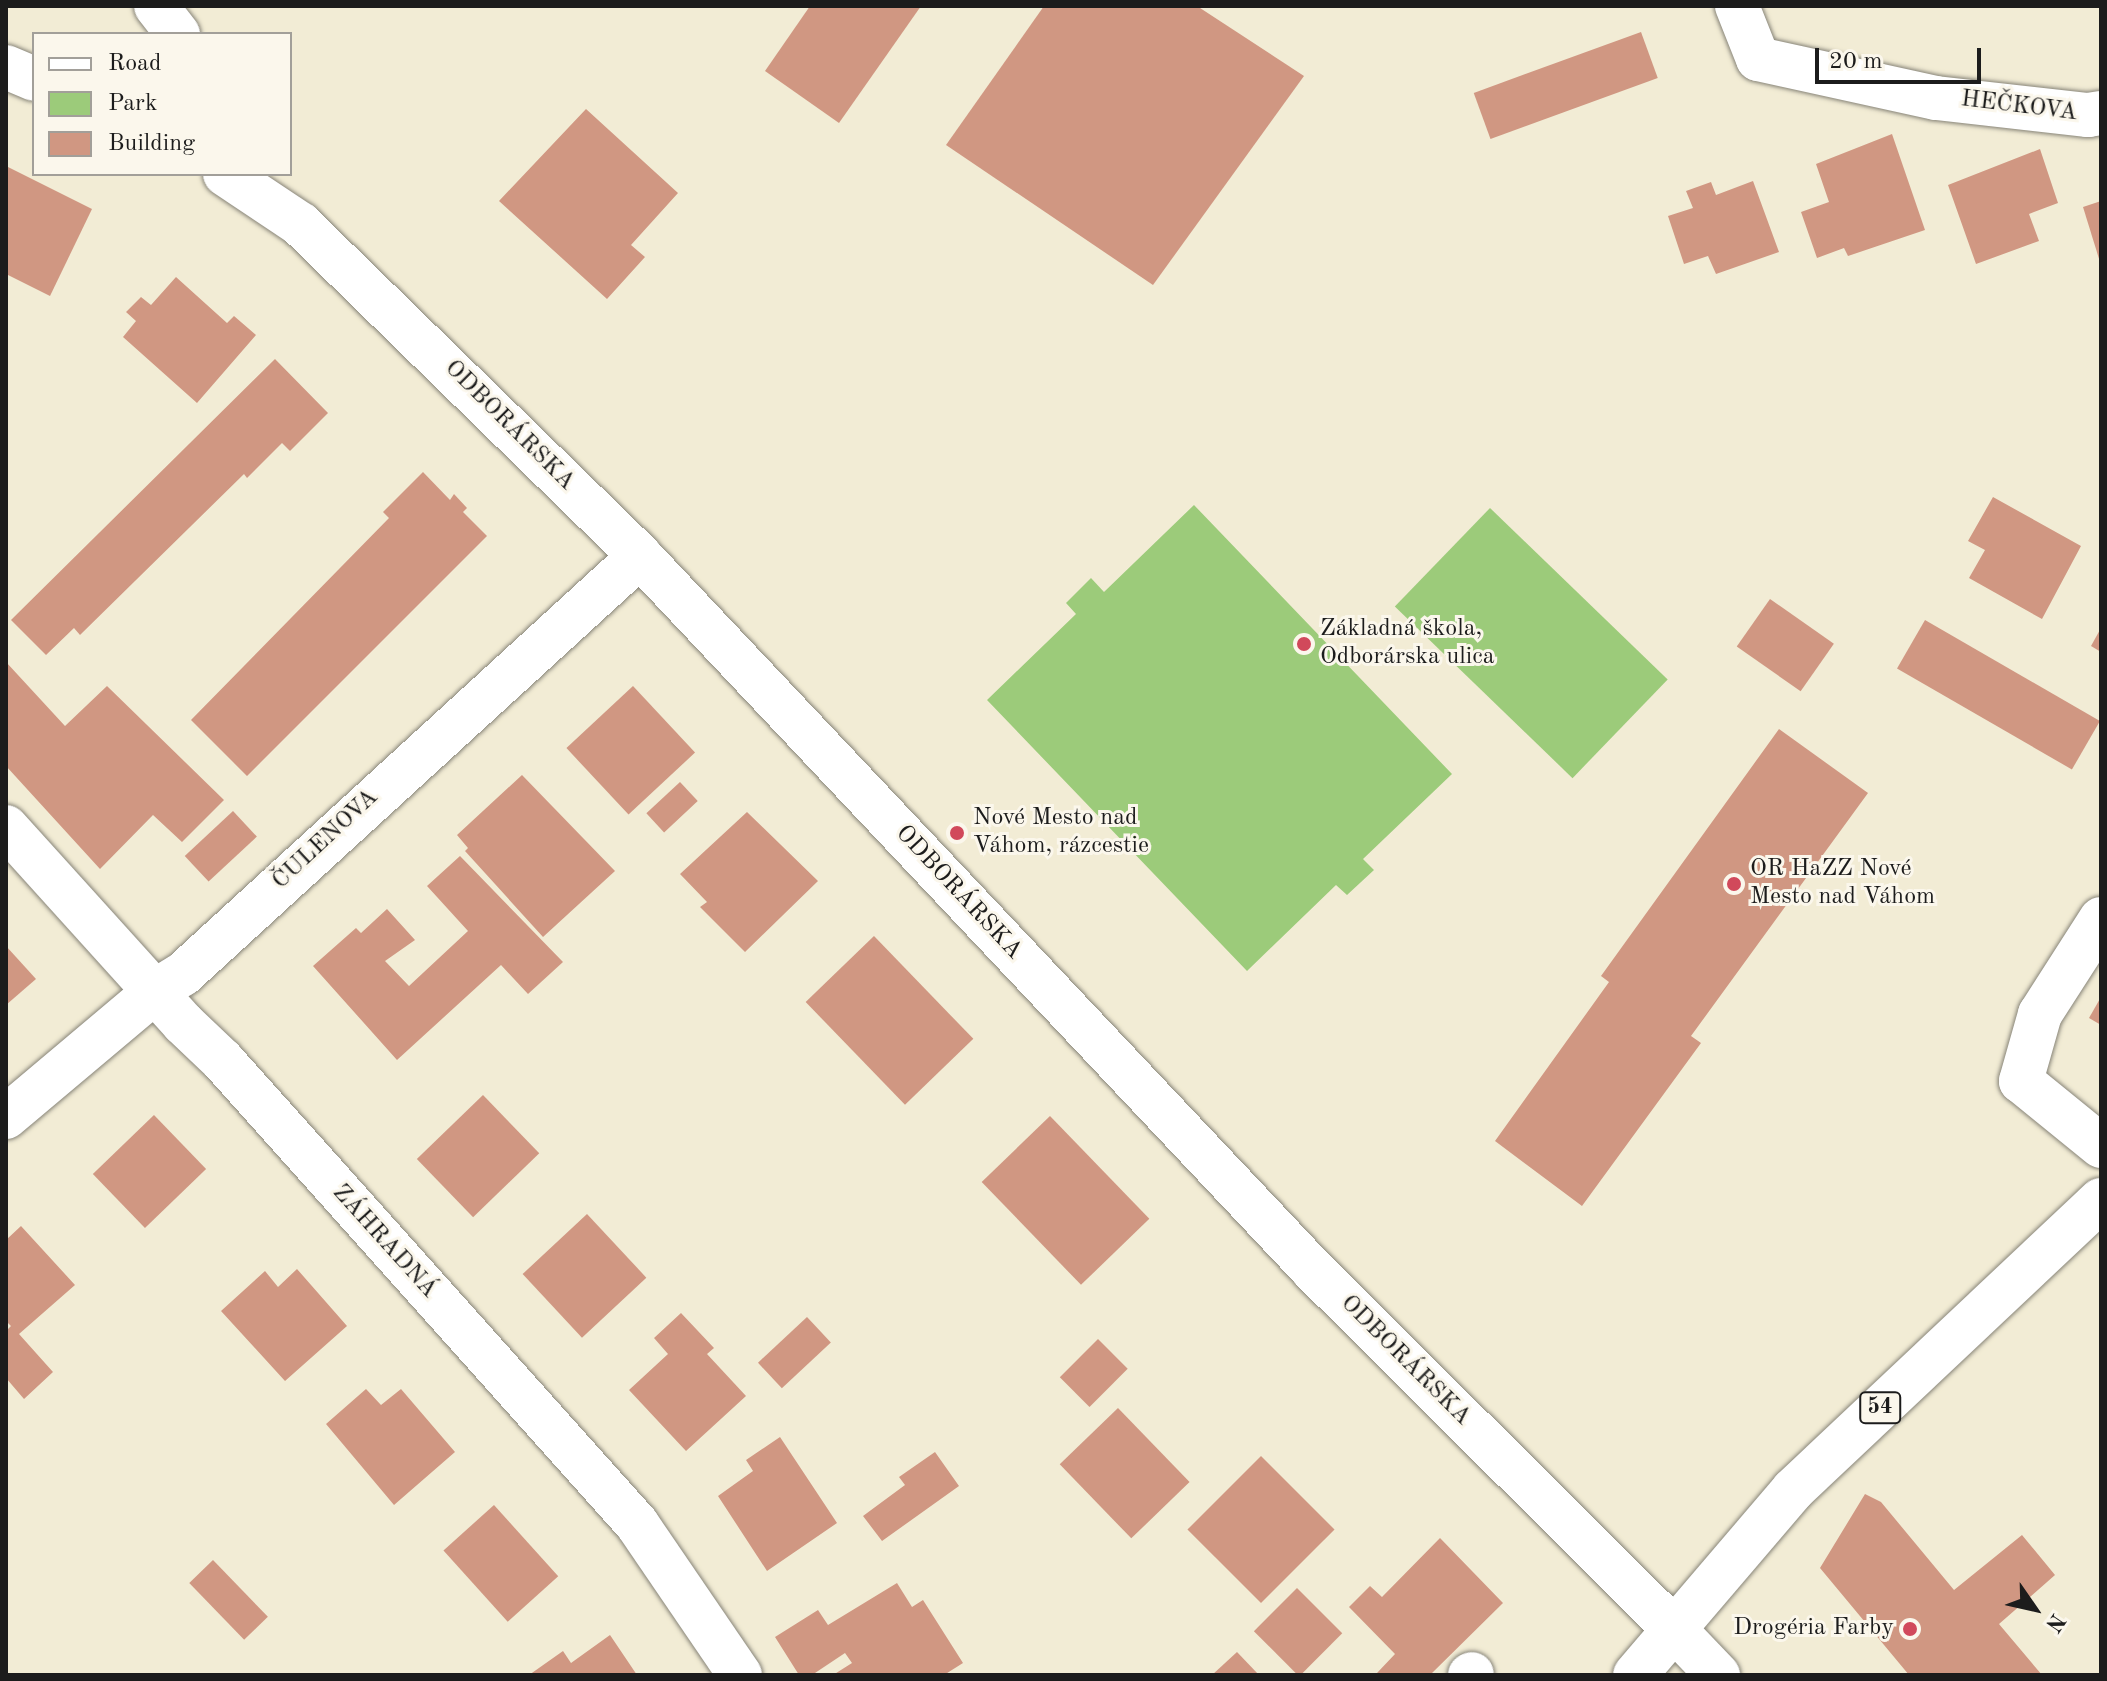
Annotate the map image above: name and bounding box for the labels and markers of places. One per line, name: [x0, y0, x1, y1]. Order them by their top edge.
place label: Základná škola, Odborárska ulica: [1320, 616, 1495, 672]
marker: Základná škola, Odborárska ulica: [1295, 635, 1313, 653]
place label: Nové Mesto nad Váhom, rázcestie: [973, 805, 1149, 861]
marker: Nové Mesto nad Váhom, rázcestie: [948, 824, 966, 842]
place label: OR HaZZ Nové Mesto nad Váhom: [1750, 856, 1935, 912]
marker: OR HaZZ Nové Mesto nad Váhom: [1725, 875, 1743, 893]
place label: Drogéria Farby: [1733, 1615, 1894, 1643]
marker: Drogéria Farby: [1901, 1620, 1919, 1638]

